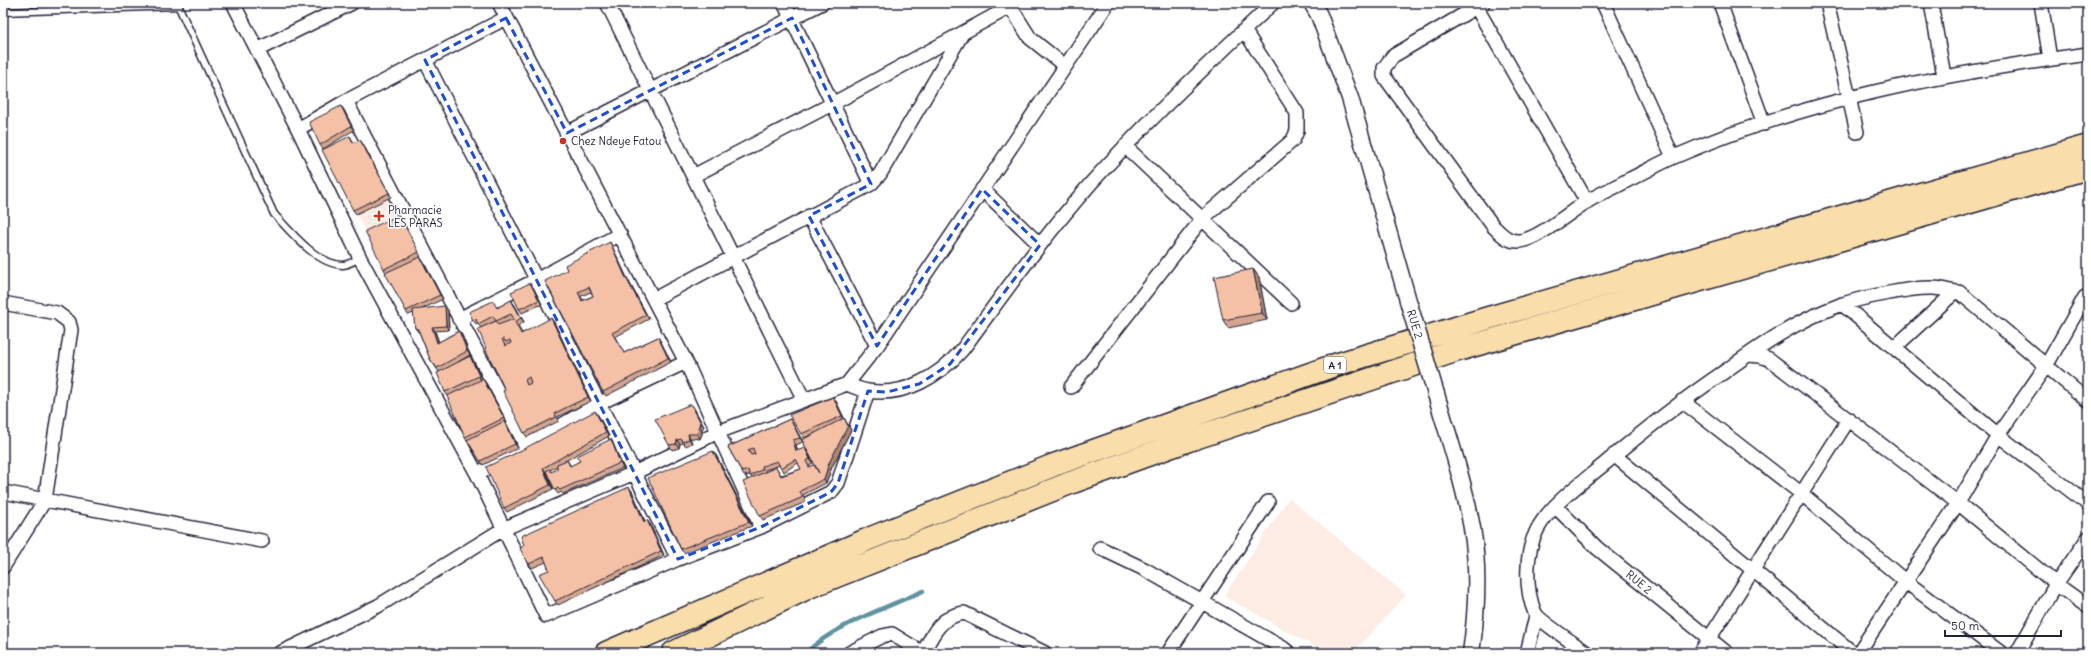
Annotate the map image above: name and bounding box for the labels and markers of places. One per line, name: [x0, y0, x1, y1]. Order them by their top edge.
place label: Chez Ndeye Fatou: [571, 134, 662, 148]
marker: Chez Ndeye Fatou: [558, 136, 568, 146]
place label: Pharmacie LES PARAS: [388, 203, 443, 230]
marker: Pharmacie LES PARAS: [373, 210, 385, 222]

